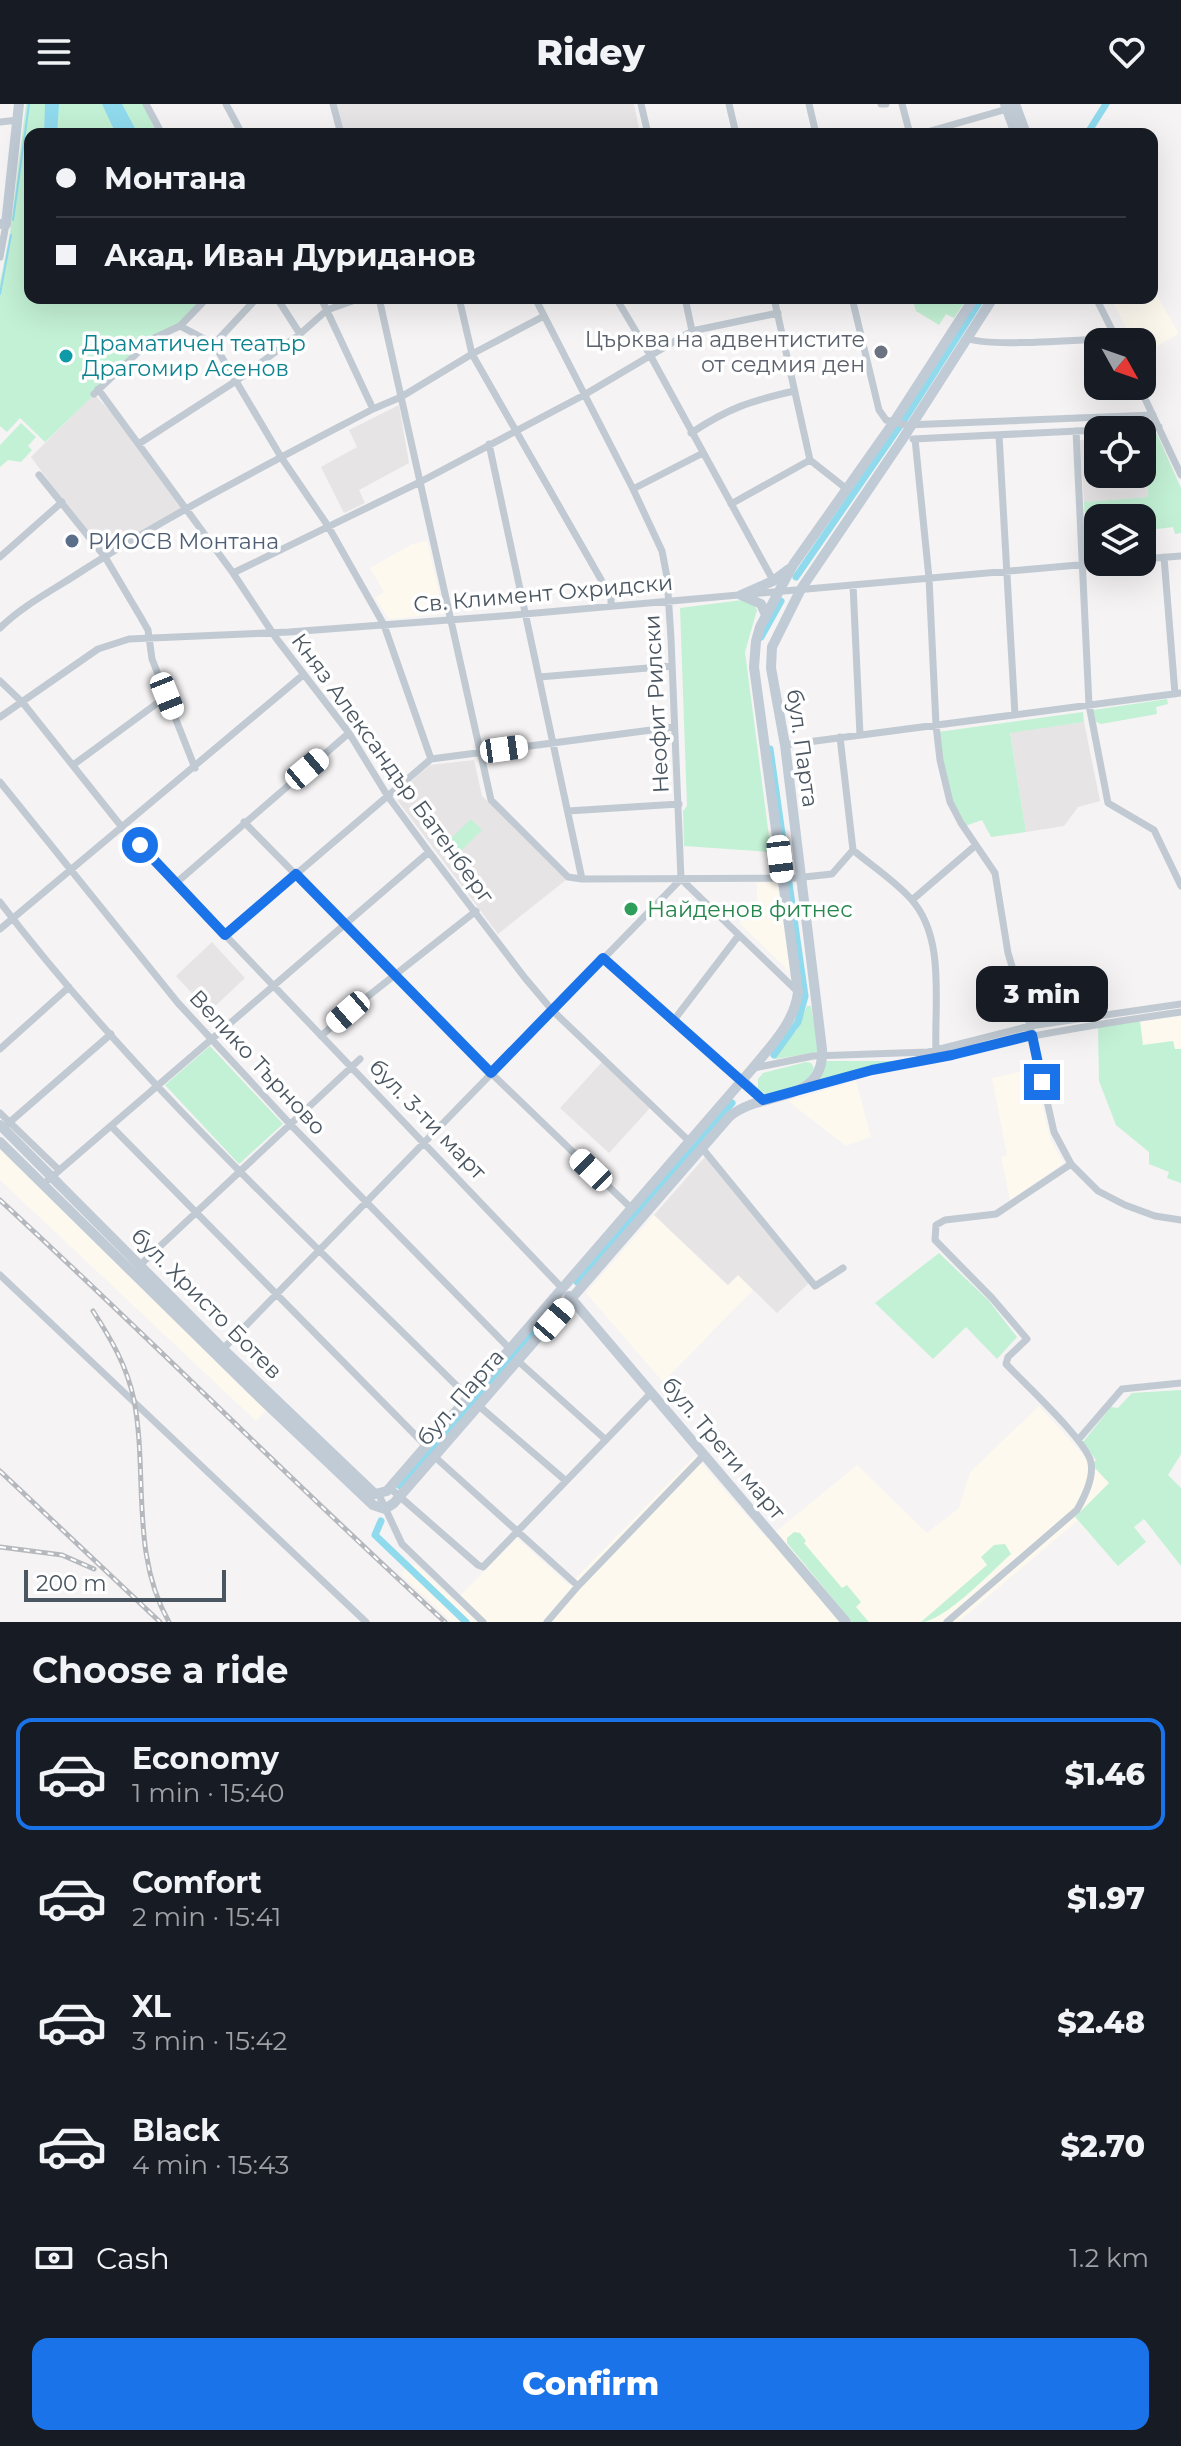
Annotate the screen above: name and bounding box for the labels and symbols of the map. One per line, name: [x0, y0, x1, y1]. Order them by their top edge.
place label: Църква на адвентистите от седмия ден: [585, 326, 865, 378]
north arrow: [1084, 328, 1156, 400]
place label: Драматичен театър Драгомир Асенов: [82, 330, 306, 382]
marker: Църква на адвентистите от седмия ден: [872, 343, 890, 361]
marker: Драматичен театър Драгомир Асенов: [57, 347, 75, 365]
place label: РИОСВ Монтана: [88, 528, 279, 555]
marker: РИОСВ Монтана: [63, 532, 81, 550]
street label: Св. Климент Охридски: [412, 569, 674, 618]
street label: Неофит Рилски: [638, 614, 675, 794]
street label: Княз Александър Батенберг: [286, 628, 500, 909]
car: [147, 669, 187, 723]
street label: бул. Парта: [781, 687, 824, 809]
car: [479, 734, 529, 764]
car: [281, 744, 333, 794]
route start: [122, 827, 158, 863]
car: [765, 834, 795, 884]
place label: Найденов фитнес: [647, 896, 853, 923]
marker: Найденов фитнес: [622, 900, 640, 918]
callout: 3 min: [976, 966, 1108, 1022]
street label: Велико Търново: [184, 984, 332, 1140]
car: [322, 987, 374, 1037]
street label: бул. 3-ти март: [363, 1053, 492, 1186]
route end: [1024, 1064, 1060, 1100]
car: [565, 1145, 617, 1195]
street label: бул. Христо Ботев: [125, 1222, 288, 1385]
car: [529, 1294, 579, 1346]
street label: бул. Парта: [411, 1344, 510, 1451]
street label: бул. Трети март: [656, 1372, 791, 1525]
scale bar: [24, 1566, 226, 1602]

